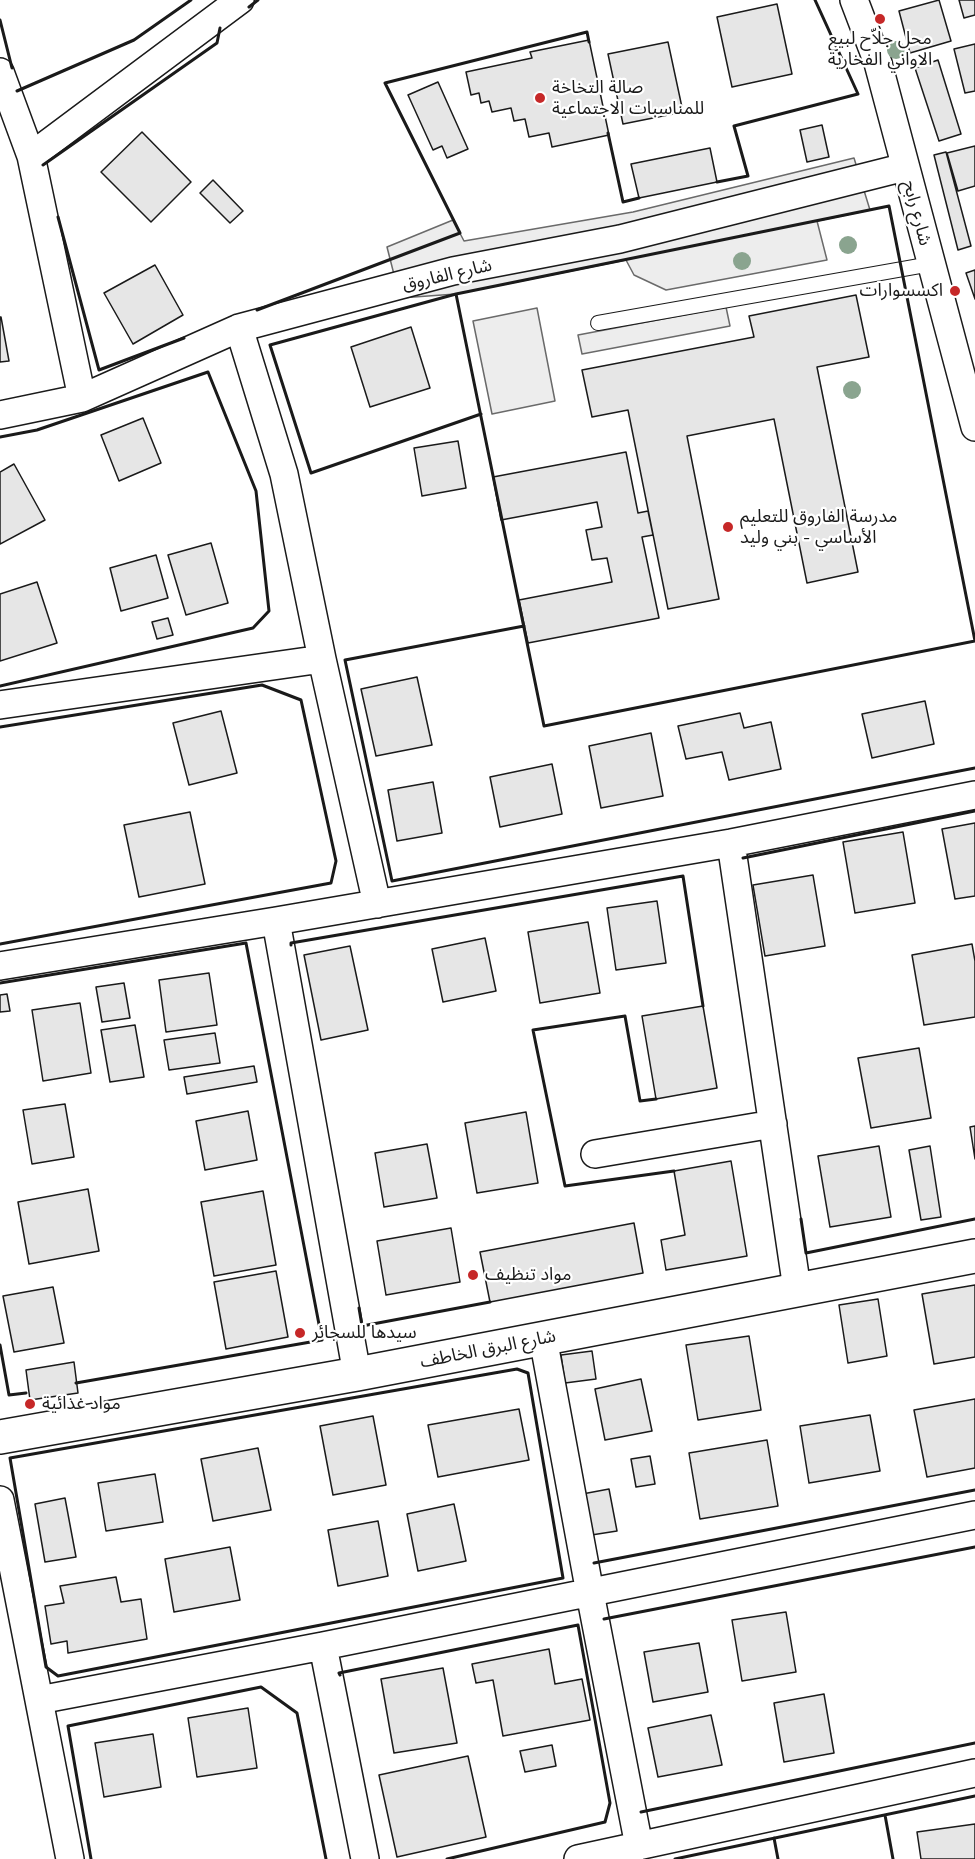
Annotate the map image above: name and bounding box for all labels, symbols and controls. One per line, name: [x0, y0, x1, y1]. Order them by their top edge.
marker: محل جلاّح لبيع الاواني الفخارية: [873, 12, 887, 26]
place label: محل جلاّح لبيع الاواني الفخارية: [828, 28, 932, 70]
place label: صالة التخاخة للمناسبات الاجتماعية: [552, 77, 704, 119]
marker: صالة التخاخة للمناسبات الاجتماعية: [533, 91, 547, 105]
street label: شارع رابح: [898, 178, 936, 248]
street label: شارع الفاروق: [400, 254, 494, 296]
place label: اكسسوارات: [860, 280, 943, 302]
marker: اكسسوارات: [948, 284, 962, 298]
place label: مدرسة الفاروق للتعليم الأساسي - بني وليد: [740, 506, 897, 548]
marker: مدرسة الفاروق للتعليم الأساسي - بني وليد: [721, 520, 735, 534]
place label: مواد تنظيف: [485, 1264, 571, 1286]
marker: مواد تنظيف: [466, 1268, 480, 1282]
place label: سيدها للسجائر: [312, 1322, 417, 1344]
street label: شارع البرق الخاطف: [418, 1325, 558, 1373]
marker: سيدها للسجائر: [293, 1326, 307, 1340]
place label: مواد غذائية: [42, 1393, 121, 1415]
marker: مواد غذائية: [23, 1397, 37, 1411]

